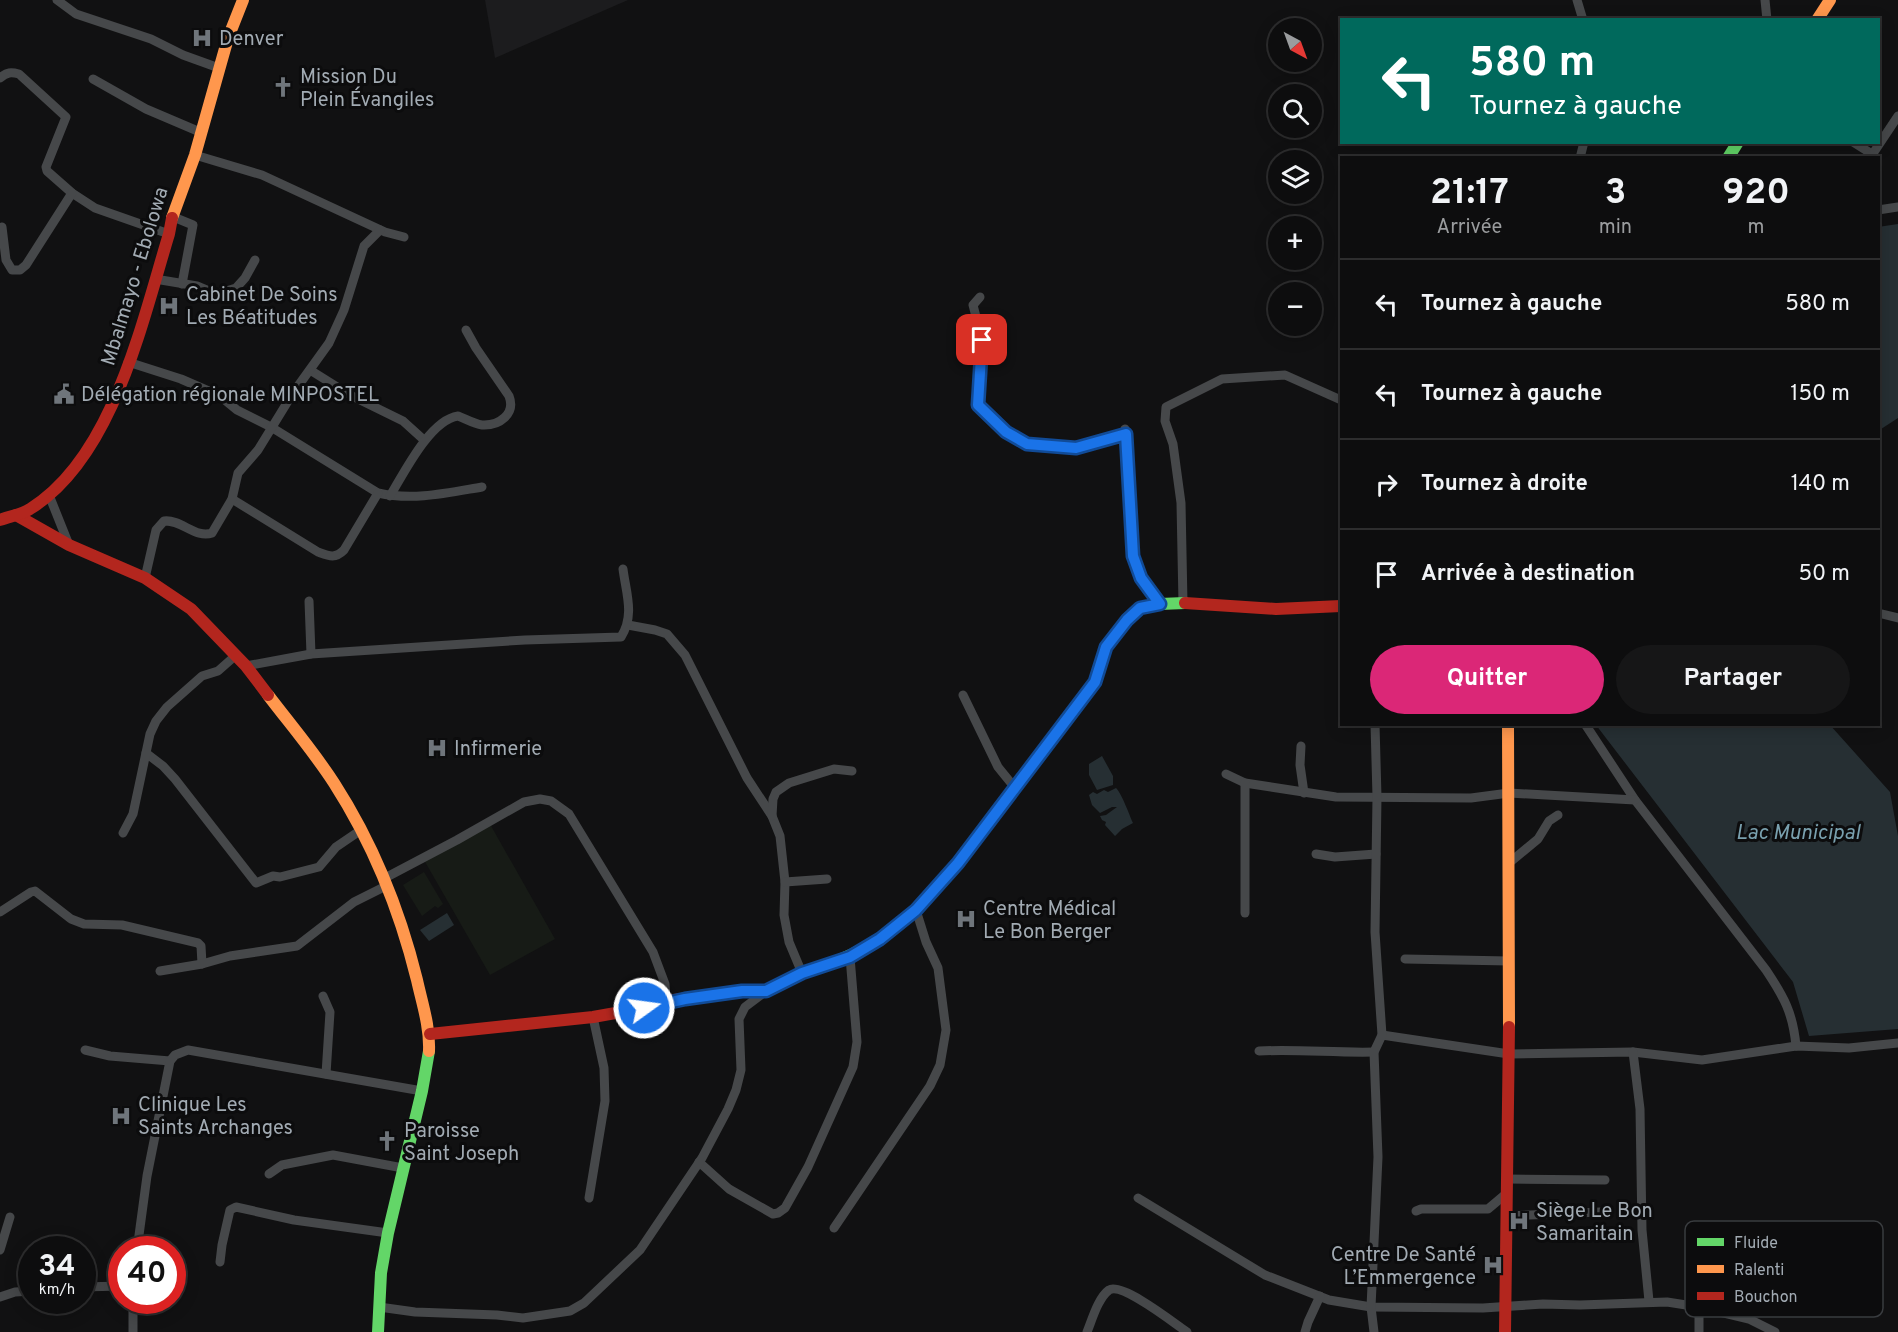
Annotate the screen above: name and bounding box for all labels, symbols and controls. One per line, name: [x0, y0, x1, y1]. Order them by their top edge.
north arrow: [1268, 18, 1322, 72]
map controls: [1268, 18, 1322, 336]
hospital icon: Denver: [190, 26, 214, 50]
place label: Denver: [219, 27, 284, 53]
text: 580 m: [1469, 38, 1595, 91]
icon: left: [1370, 42, 1448, 120]
place label: Mission Du Plein Évangiles: [300, 65, 434, 114]
church icon: Mission Du Plein Évangiles: [271, 75, 295, 99]
button: search: [1268, 84, 1322, 138]
text: Tournez à gauche: [1469, 90, 1682, 124]
button: layers: [1268, 150, 1322, 204]
text: 21:17: [1430, 171, 1509, 217]
text: 3: [1605, 171, 1626, 217]
text: 920: [1722, 171, 1790, 217]
street label: Mbalmayo - Ebolowa: [96, 184, 175, 369]
text: Arrivée: [1437, 215, 1502, 241]
text: min: [1599, 215, 1632, 241]
text: m: [1748, 215, 1765, 241]
button: +: [1268, 216, 1322, 270]
button: −: [1268, 282, 1322, 336]
place label: Cabinet De Soins Les Béatitudes: [186, 283, 338, 332]
icon: left: [1370, 288, 1403, 321]
text: Tournez à gauche: [1421, 291, 1602, 318]
text: 580 m: [1785, 291, 1850, 318]
hospital icon: Cabinet De Soins Les Béatitudes: [157, 294, 181, 318]
pin: [956, 314, 1007, 365]
icon: arrive: [965, 323, 998, 356]
icon: left: [1370, 378, 1403, 411]
text: Tournez à gauche: [1421, 381, 1602, 408]
text: 150 m: [1790, 381, 1850, 408]
public building icon: Délégation régionale MINPOSTEL: [52, 382, 76, 406]
place label: Délégation régionale MINPOSTEL: [81, 383, 379, 409]
icon: right: [1370, 468, 1403, 501]
text: Tournez à droite: [1421, 471, 1588, 498]
text: 140 m: [1791, 471, 1850, 498]
icon: arrive: [1370, 558, 1403, 591]
text: Arrivée à destination: [1421, 561, 1635, 588]
text: 50 m: [1798, 561, 1850, 588]
button: Quitter: [1370, 645, 1604, 714]
button: Partager: [1616, 645, 1850, 714]
hospital icon: Infirmerie: [425, 736, 449, 760]
place label: Infirmerie: [454, 737, 542, 763]
water label: Lac Municipal: [1736, 820, 1862, 847]
place label: Centre Médical Le Bon Berger: [983, 897, 1116, 946]
hospital icon: Centre Médical Le Bon Berger: [954, 907, 978, 931]
position arrow: [612, 976, 676, 1040]
place label: Clinique Les Saints Archanges: [138, 1093, 293, 1142]
hospital icon: Clinique Les Saints Archanges: [109, 1104, 133, 1128]
place label: Paroisse Saint Joseph: [404, 1119, 519, 1168]
church icon: Paroisse Saint Joseph: [375, 1129, 399, 1153]
place label: Siège Le Bon Samaritain: [1536, 1199, 1653, 1248]
hospital icon: Siège Le Bon Samaritain: [1507, 1209, 1531, 1233]
legend: [1685, 1221, 1883, 1317]
text: Fluide: [1734, 1234, 1778, 1254]
speed limit sign: 40: [108, 1236, 186, 1314]
place label: Centre De Santé L’Emmergence: [1331, 1243, 1476, 1292]
text: 34: [38, 1249, 76, 1286]
hospital icon: Centre De Santé L’Emmergence: [1481, 1253, 1505, 1277]
text: Ralenti: [1734, 1261, 1784, 1281]
text: km/h: [39, 1281, 75, 1300]
text: Bouchon: [1734, 1288, 1798, 1308]

